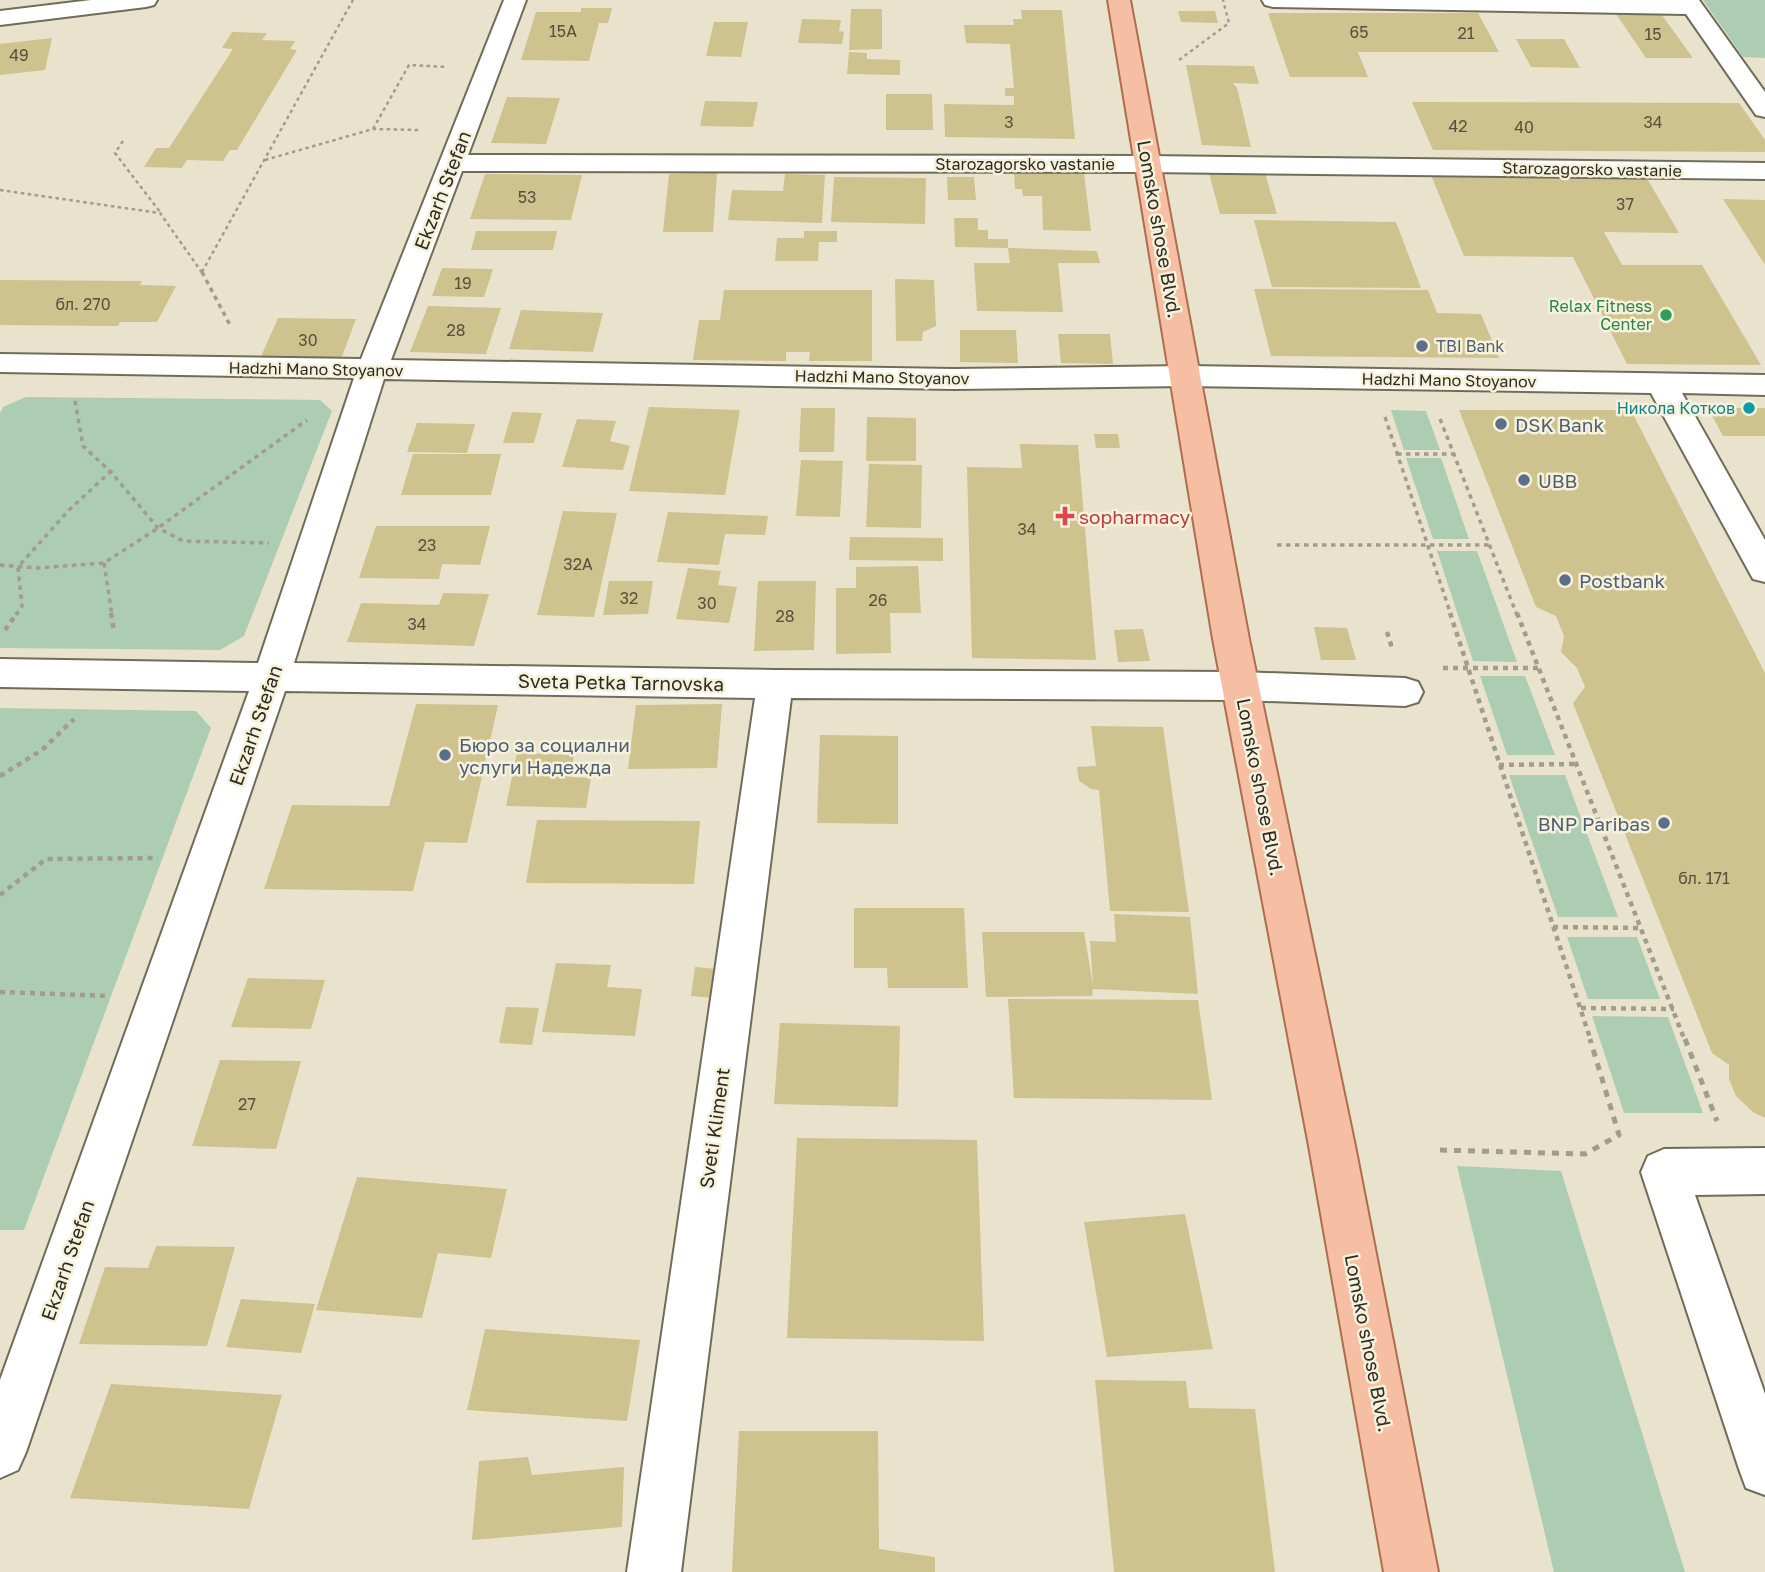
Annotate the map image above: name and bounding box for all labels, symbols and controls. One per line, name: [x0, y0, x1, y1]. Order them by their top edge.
house number: 15A: [549, 21, 577, 41]
house number: 65: [1350, 22, 1368, 42]
house number: 21: [1457, 23, 1475, 43]
house number: 15: [1644, 24, 1662, 44]
house number: 49: [9, 45, 29, 65]
house number: 3: [1004, 112, 1014, 132]
house number: 34: [1643, 112, 1663, 132]
house number: 42: [1448, 116, 1468, 136]
house number: 40: [1514, 117, 1534, 137]
street label: Ekzarh Stefan: [409, 127, 475, 253]
street label: Lomsko shose Blvd.: [1133, 138, 1187, 320]
street label: Starozagorsko vastanie: [935, 154, 1115, 174]
street label: Starozagorsko vastanie: [1502, 157, 1682, 181]
house number: 53: [518, 187, 536, 207]
house number: 37: [1616, 194, 1634, 214]
house number: 19: [454, 273, 472, 293]
house number: бл. 270: [55, 294, 111, 314]
place label: Relax Fitness Center: [1549, 296, 1652, 334]
marker: Relax Fitness Center: [1658, 307, 1674, 323]
house number: 28: [446, 320, 466, 340]
house number: 30: [298, 330, 318, 350]
place label: TBI Bank: [1436, 336, 1504, 356]
marker: TBI Bank: [1414, 338, 1430, 354]
street label: Hadzhi Mano Stoyanov: [228, 357, 404, 381]
street label: Hadzhi Mano Stoyanov: [794, 365, 970, 389]
street label: Hadzhi Mano Stoyanov: [1361, 368, 1537, 392]
place label: Никола Котков: [1617, 398, 1735, 418]
marker: Никола Котков: [1741, 400, 1757, 416]
place label: DSK Bank: [1515, 413, 1604, 436]
marker: DSK Bank: [1493, 416, 1509, 432]
place label: UBB: [1538, 469, 1577, 492]
marker: UBB: [1516, 472, 1532, 488]
place label: sopharmacy: [1079, 505, 1191, 528]
marker: sopharmacy: [1057, 508, 1073, 524]
house number: 34: [1017, 519, 1037, 539]
house number: 23: [418, 535, 436, 555]
house number: 32А: [563, 554, 593, 574]
place label: Postbank: [1579, 569, 1665, 592]
marker: Postbank: [1557, 572, 1573, 588]
house number: 32: [620, 588, 638, 608]
house number: 26: [869, 590, 887, 610]
house number: 30: [697, 593, 717, 613]
house number: 28: [775, 606, 795, 626]
house number: 34: [407, 614, 427, 634]
street label: Ekzarh Stefan: [224, 662, 286, 788]
street label: Sveta Petka Tarnovska: [518, 669, 724, 695]
street label: Lomsko shose Blvd.: [1232, 696, 1290, 878]
place label: Бюро за социални услуги Надежда: [459, 733, 630, 778]
marker: Бюро за социални услуги Надежда: [437, 747, 453, 763]
place label: BNP Paribas: [1538, 812, 1650, 835]
marker: BNP Paribas: [1656, 815, 1672, 831]
house number: бл. 171: [1678, 868, 1730, 888]
street label: Sveti Kliment: [694, 1066, 734, 1190]
house number: 27: [238, 1094, 256, 1114]
street label: Ekzarh Stefan: [36, 1197, 98, 1323]
street label: Lomsko shose Blvd.: [1340, 1252, 1398, 1434]

